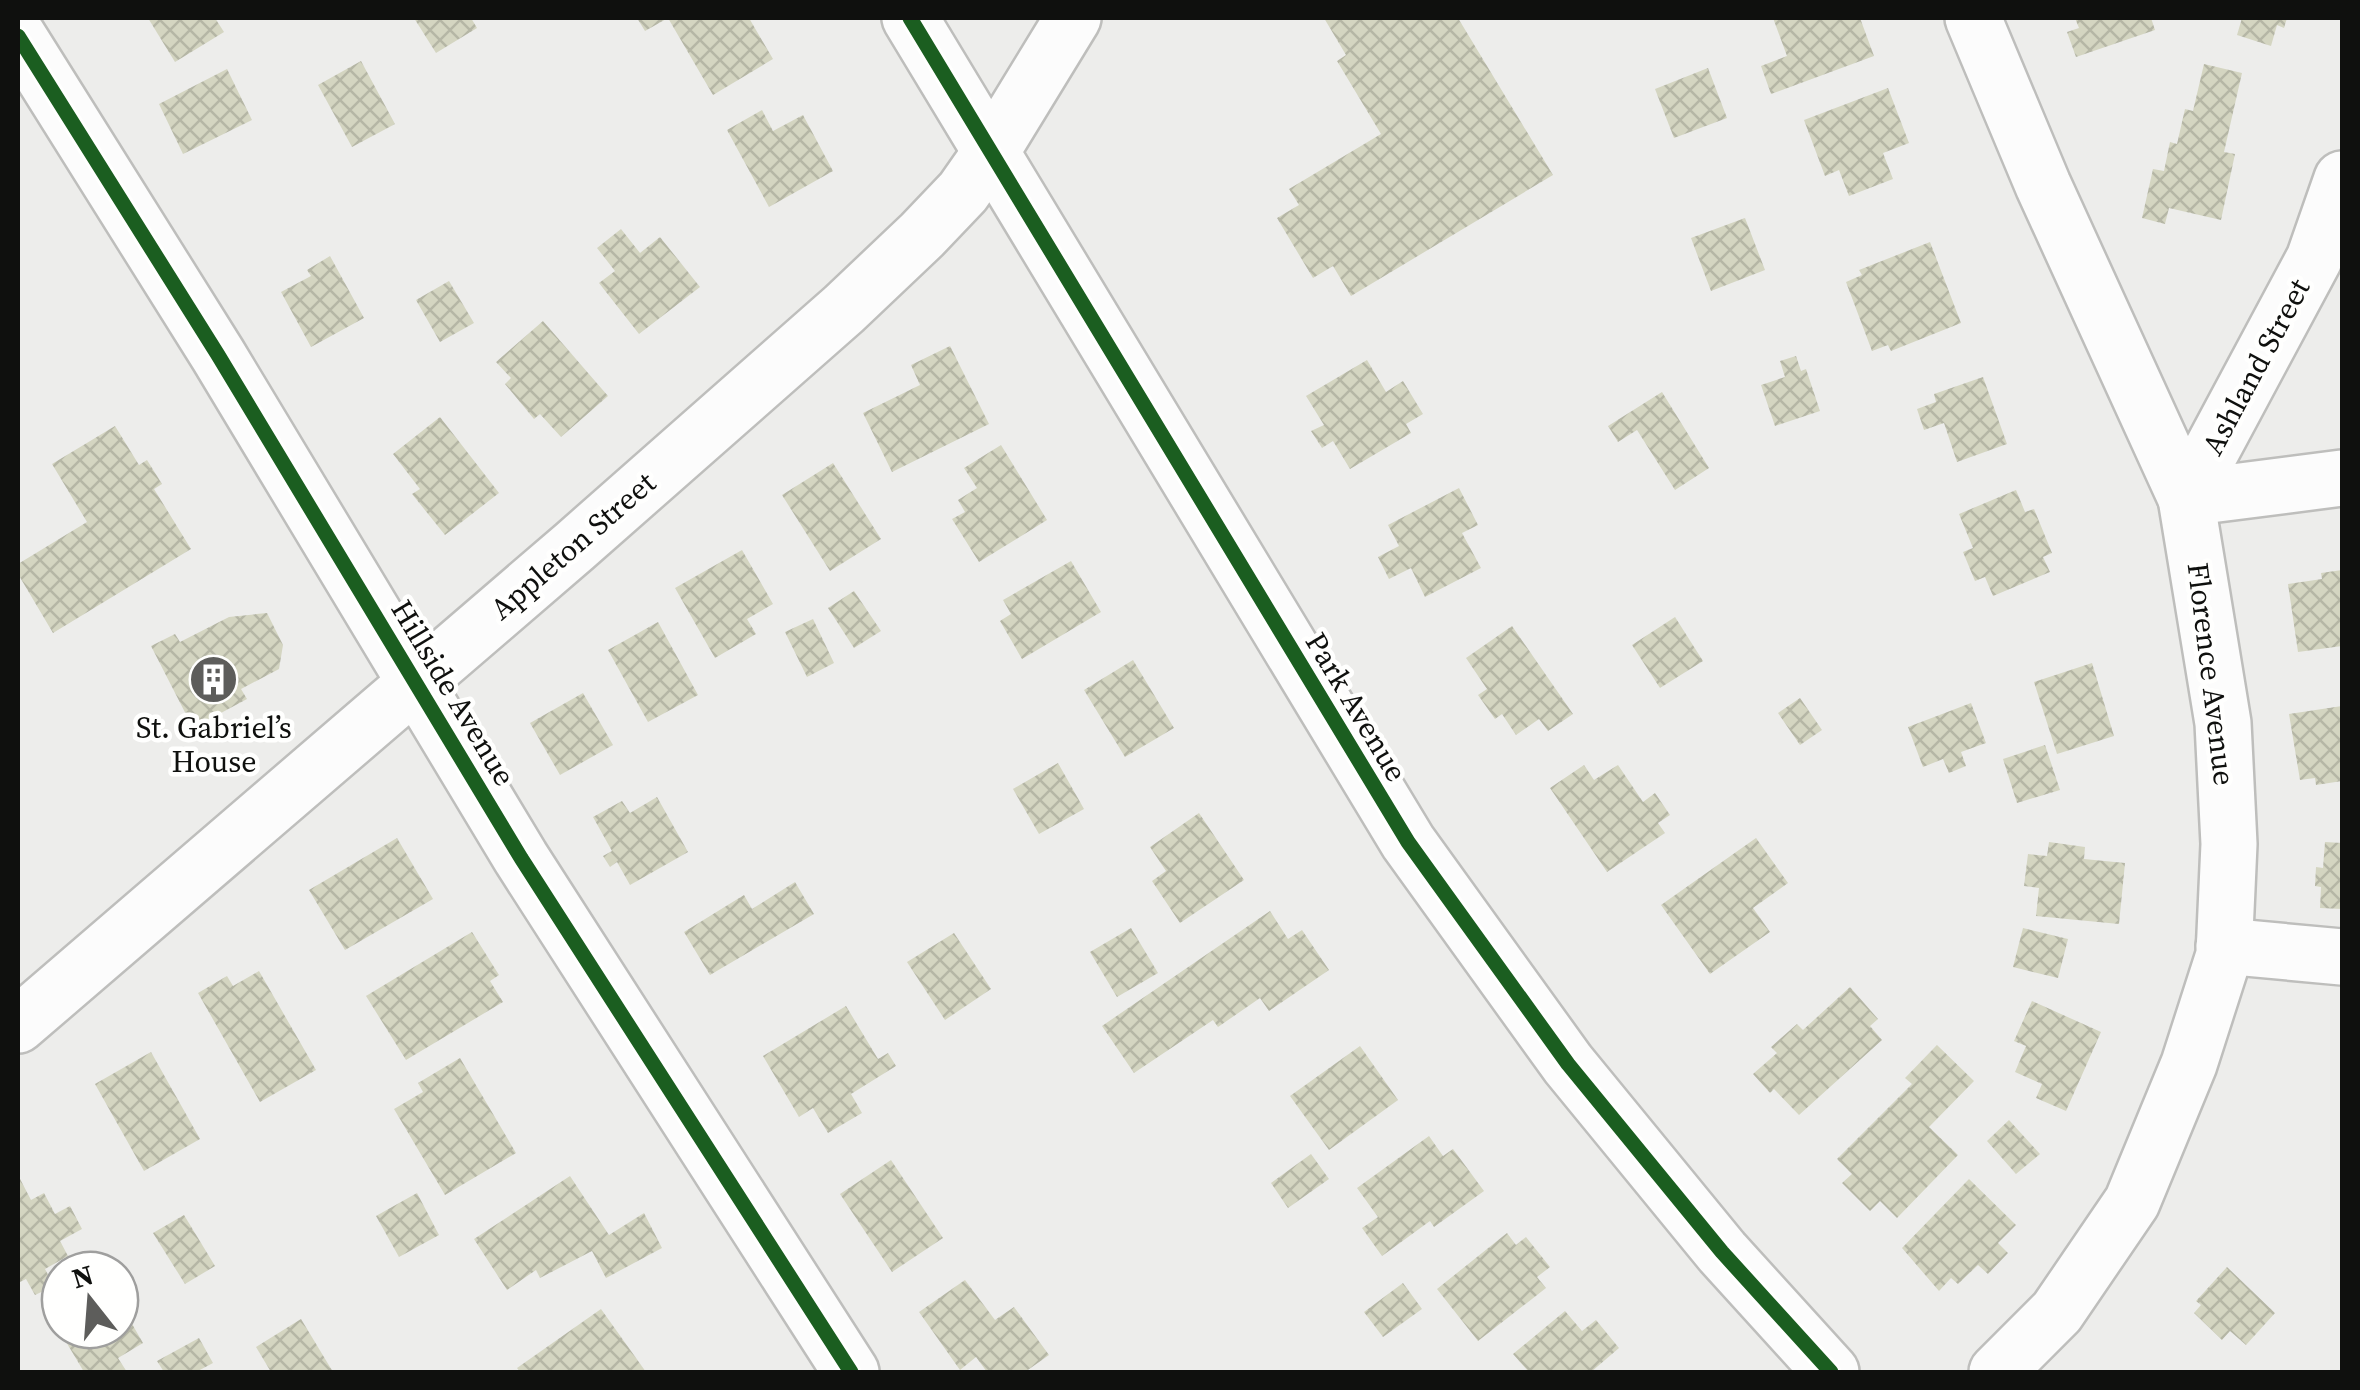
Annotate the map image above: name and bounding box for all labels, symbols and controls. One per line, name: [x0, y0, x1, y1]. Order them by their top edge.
street label: Ashland Street: [2192, 271, 2319, 462]
street label: Appleton Street: [481, 462, 664, 629]
street label: Florence Avenue: [2177, 560, 2245, 788]
street label: Hillside Avenue: [382, 592, 525, 793]
street label: Park Avenue: [1296, 625, 1417, 789]
building icon: St. Gabriel’s House: [188, 653, 240, 705]
place label: St. Gabriel’s House: [136, 707, 292, 782]
north arrow: [40, 1250, 140, 1350]
text: N: [67, 1255, 98, 1297]

